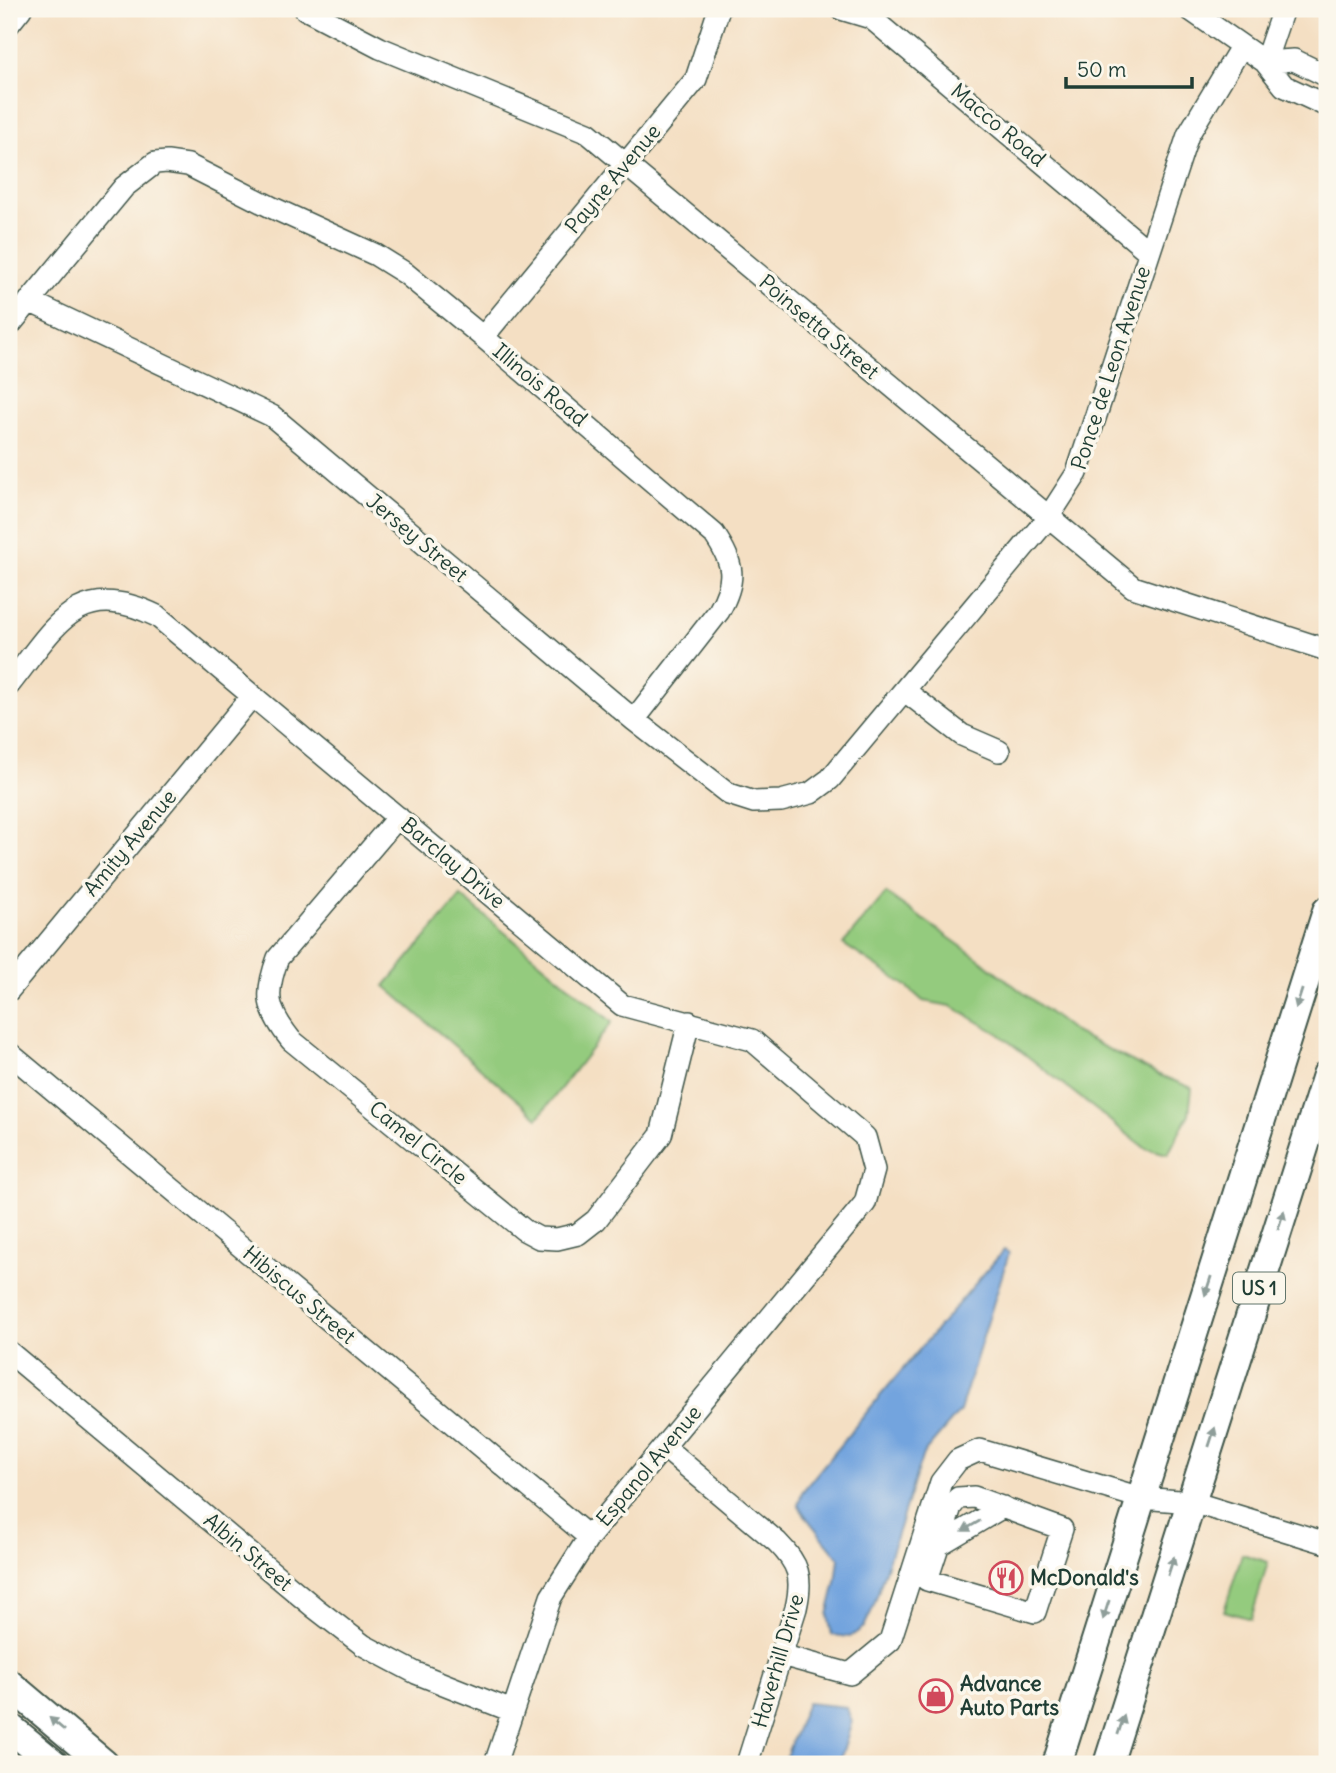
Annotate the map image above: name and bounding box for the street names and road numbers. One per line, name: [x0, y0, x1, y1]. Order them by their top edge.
street label: Macco Road: [945, 77, 1051, 172]
street label: Payne Avenue: [559, 118, 666, 239]
street label: Ponce de Leon Avenue: [1065, 262, 1156, 473]
street label: Poinsetta Street: [754, 268, 885, 385]
street label: Illinois Road: [487, 337, 593, 432]
street label: Jersey Street: [361, 487, 474, 588]
street label: Amity Avenue: [77, 784, 182, 902]
street label: Barclay Drive: [396, 811, 511, 914]
street label: Camel Circle: [364, 1095, 473, 1190]
street label: Hibiscus Street: [237, 1240, 361, 1350]
road number: US 1: [1233, 1272, 1285, 1304]
street label: Espanol Avenue: [590, 1400, 707, 1532]
street label: Albin Street: [198, 1507, 298, 1597]
street label: Haverhill Drive: [746, 1591, 810, 1731]

